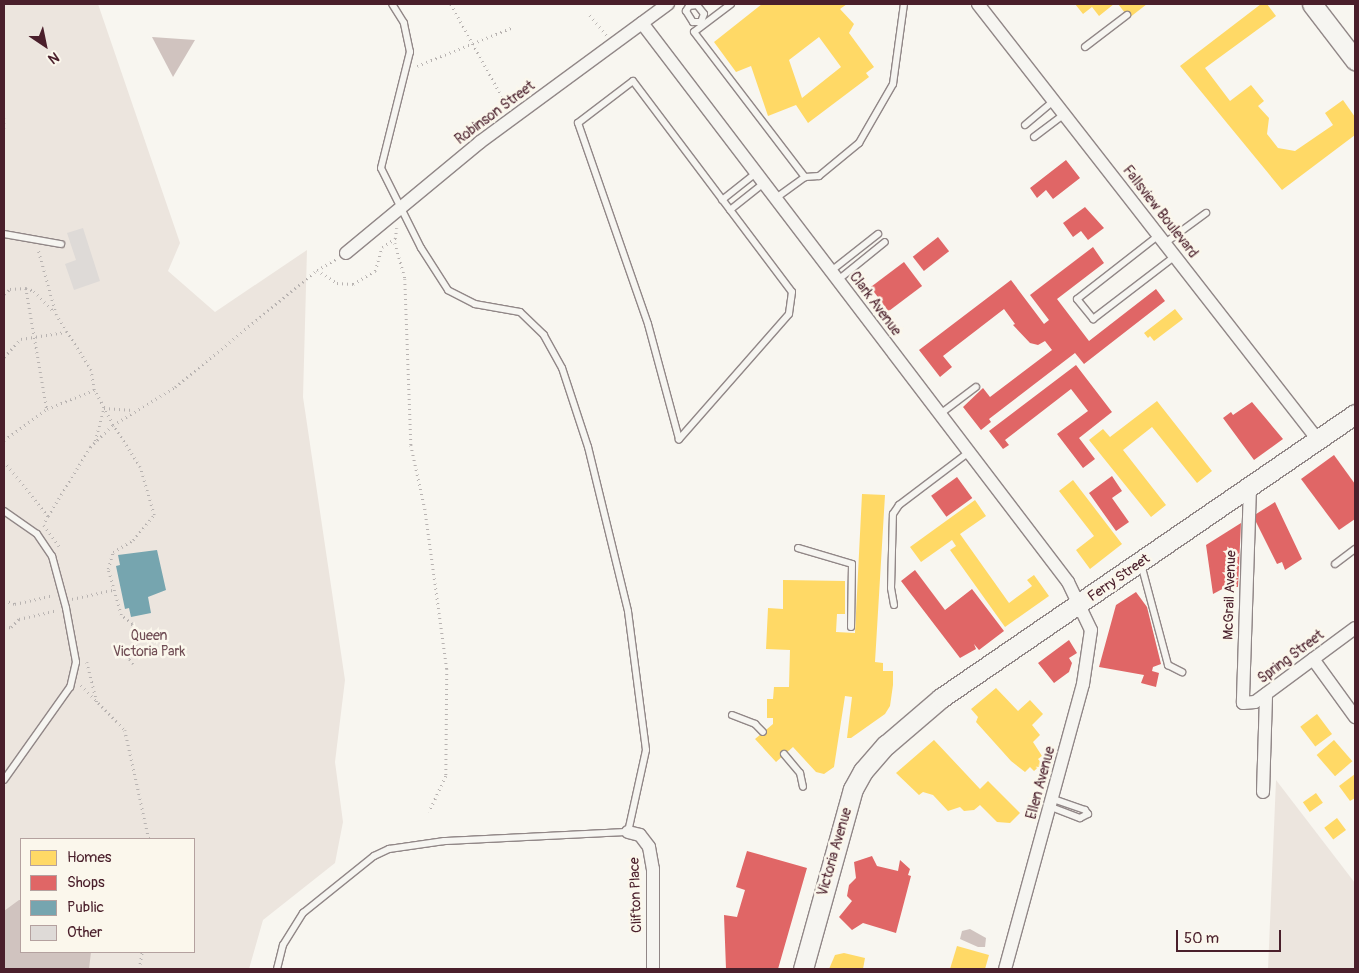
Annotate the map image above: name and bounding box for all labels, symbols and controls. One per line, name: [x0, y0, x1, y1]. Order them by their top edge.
north arrow: [20, 20, 70, 70]
text: N: [45, 48, 62, 68]
street label: Robinson Street: [452, 78, 538, 148]
street label: Fallsview Boulevard: [1119, 163, 1201, 261]
street label: Clark Avenue: [846, 269, 904, 339]
street label: McGrail Avenue: [1220, 550, 1240, 640]
street label: Ferry Street: [1085, 551, 1153, 605]
street label: Spring Street: [1255, 627, 1327, 687]
park label: Queen Victoria Park: [113, 628, 185, 660]
street label: Ellen Avenue: [1023, 745, 1059, 821]
street label: Victoria Avenue: [814, 806, 856, 898]
legend: [20, 838, 195, 953]
text: Homes: [67, 848, 112, 867]
street label: Clifton Place: [626, 857, 646, 933]
text: Shops: [67, 873, 105, 892]
text: Public: [67, 898, 104, 917]
scale bar: [1179, 920, 1284, 952]
text: Other: [67, 923, 102, 942]
text: 50 m: [1184, 929, 1219, 948]

